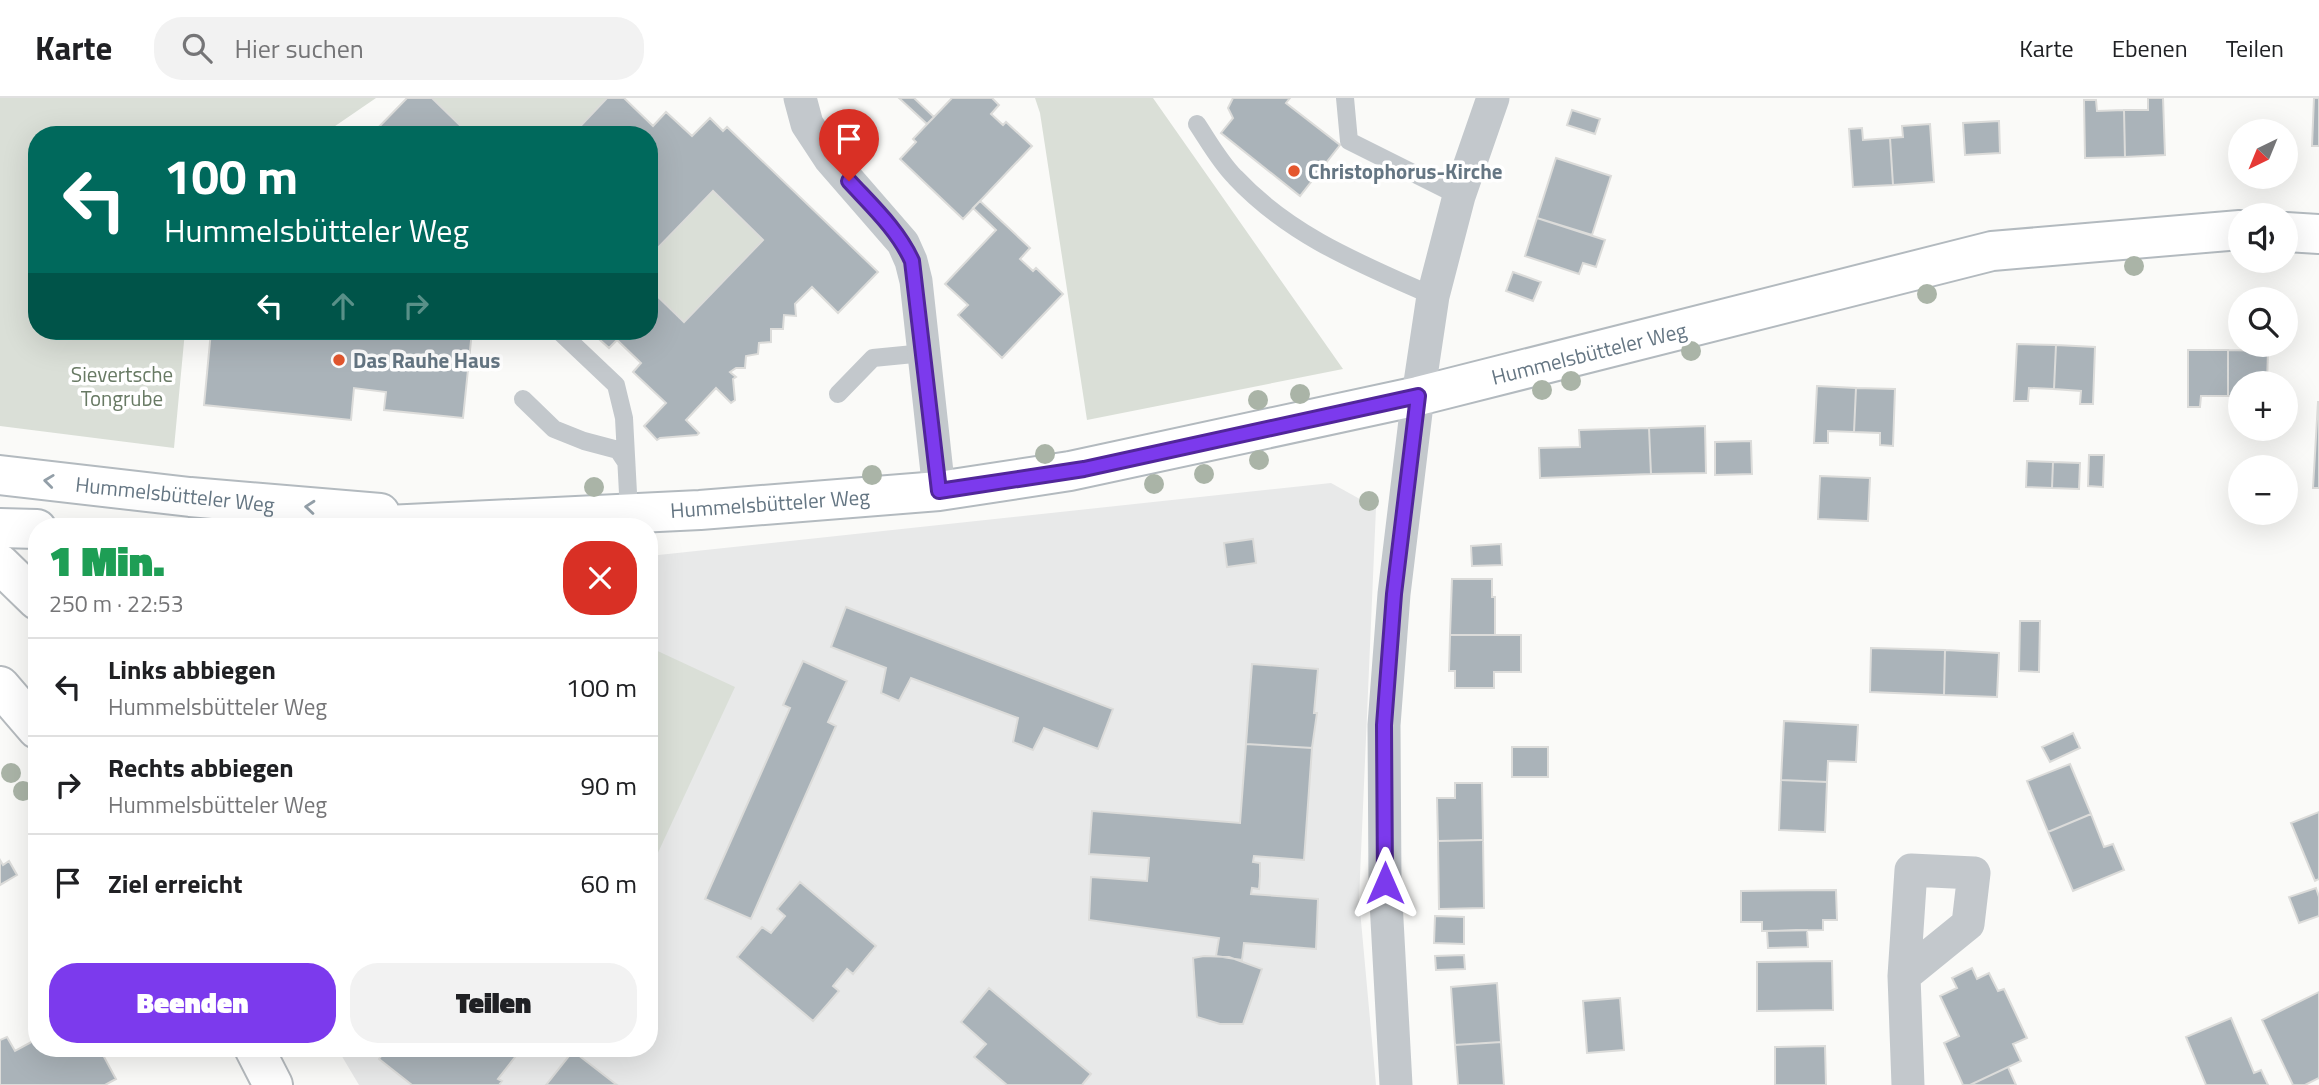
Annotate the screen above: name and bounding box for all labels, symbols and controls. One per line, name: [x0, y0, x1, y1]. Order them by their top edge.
search box: [154, 17, 644, 80]
text: Karte: [35, 23, 112, 73]
icon: search: [178, 29, 216, 67]
text: Hier suchen: [234, 29, 364, 68]
text: Karte: [2019, 30, 2074, 66]
text: Ebenen: [2112, 30, 2188, 66]
text: Teilen: [2226, 30, 2284, 66]
pin: [819, 109, 879, 181]
north arrow: [2228, 119, 2298, 189]
map controls: [2228, 119, 2298, 525]
icon: arrive: [830, 120, 868, 158]
text: 100 m: [164, 138, 298, 213]
icon: left: [49, 154, 140, 245]
place label: Christophorus-Kirche: [1308, 155, 1502, 187]
marker: Christophorus-Kirche: [1286, 163, 1302, 179]
button: sound: [2228, 203, 2298, 273]
text: Hummelsbütteler Weg: [164, 206, 469, 254]
icon: left: [251, 287, 289, 325]
icon: ahead: [324, 287, 362, 325]
icon: right: [397, 287, 435, 325]
button: search: [2228, 287, 2298, 357]
street label: Hummelsbütteler Weg: [1488, 313, 1690, 393]
place label: Das Rauhe Haus: [353, 344, 500, 376]
marker: Das Rauhe Haus: [331, 352, 347, 368]
park label: Sievertsche Tongrube: [71, 358, 173, 414]
button: +: [2228, 371, 2298, 441]
button: −: [2228, 455, 2298, 525]
street label: Hummelsbütteler Weg: [74, 468, 276, 520]
one-way arrow: [43, 474, 55, 489]
street label: Hummelsbütteler Weg: [669, 480, 871, 526]
one-way arrow: [304, 500, 315, 515]
text: 1 Min.: [49, 528, 165, 592]
button: close: [563, 541, 637, 615]
text: 250 m · 22:53: [49, 586, 184, 621]
text: Links abbiegen: [108, 650, 276, 689]
icon: left: [49, 668, 87, 706]
text: 100 m: [566, 668, 637, 707]
text: Hummelsbütteler Weg: [108, 689, 327, 724]
text: Rechts abbiegen: [108, 748, 294, 787]
icon: right: [49, 766, 87, 804]
text: 90 m: [580, 766, 637, 805]
text: Hummelsbütteler Weg: [108, 787, 327, 822]
position arrow: [1348, 846, 1422, 920]
icon: arrive: [49, 864, 87, 902]
text: Ziel erreicht: [108, 864, 243, 903]
text: 60 m: [580, 864, 637, 903]
button: Beenden: [49, 963, 336, 1043]
button: Teilen: [350, 963, 637, 1043]

